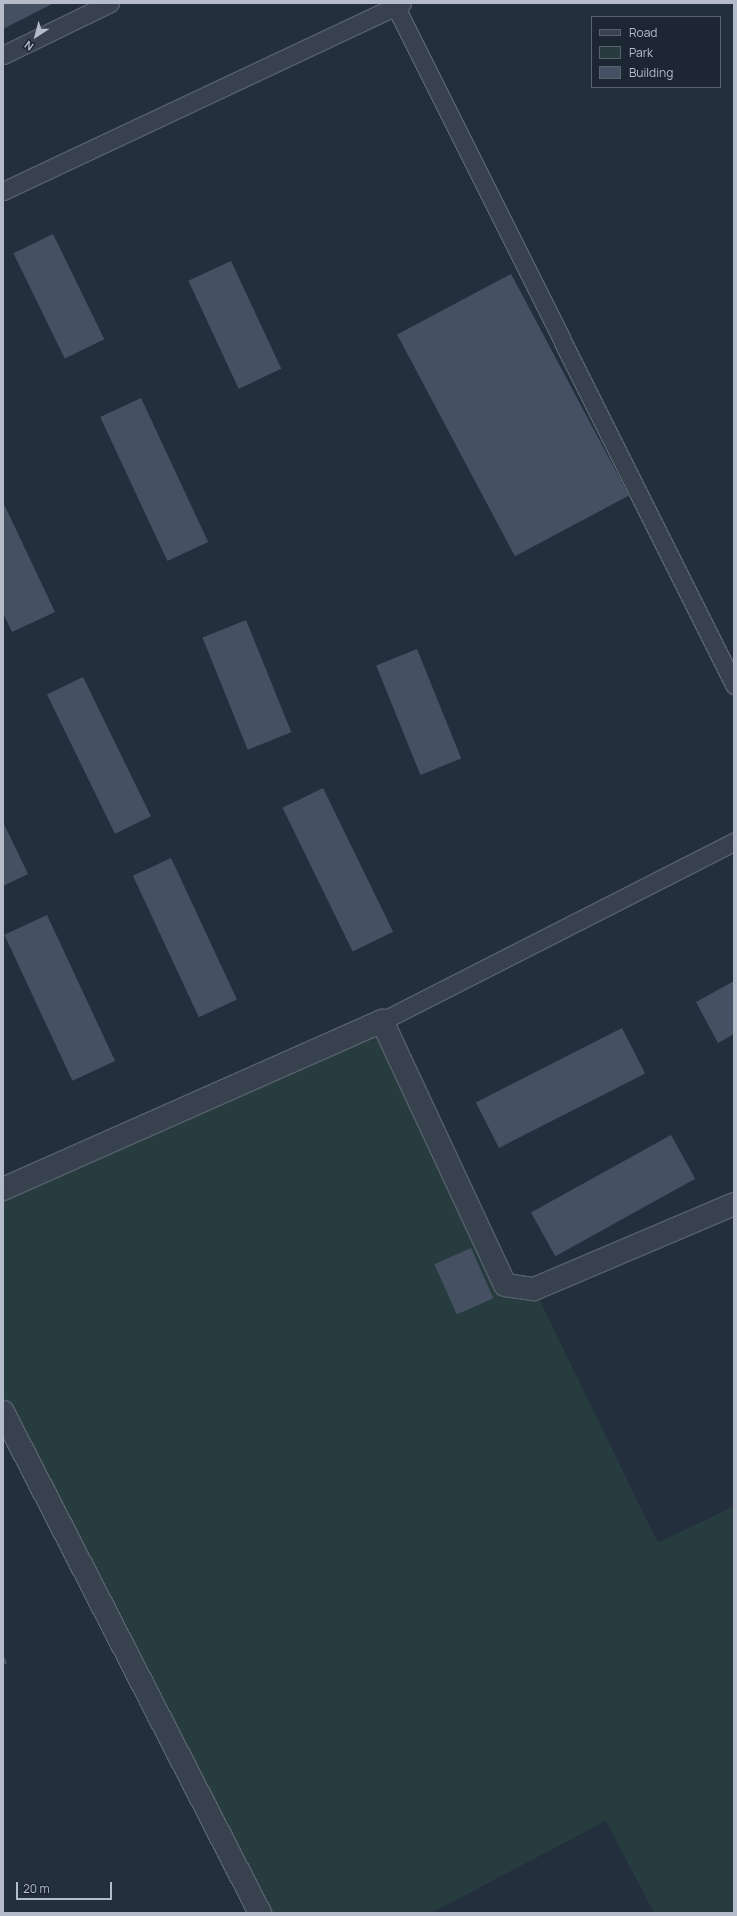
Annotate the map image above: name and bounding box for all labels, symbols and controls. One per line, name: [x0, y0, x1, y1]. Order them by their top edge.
north arrow: [16, 16, 56, 56]
legend: [591, 16, 721, 88]
text: Road: [629, 24, 657, 41]
text: N: [21, 38, 36, 55]
text: Park: [629, 44, 653, 61]
text: Building: [629, 64, 673, 81]
scale bar: [18, 1874, 114, 1900]
text: 20 m: [23, 1880, 50, 1897]

